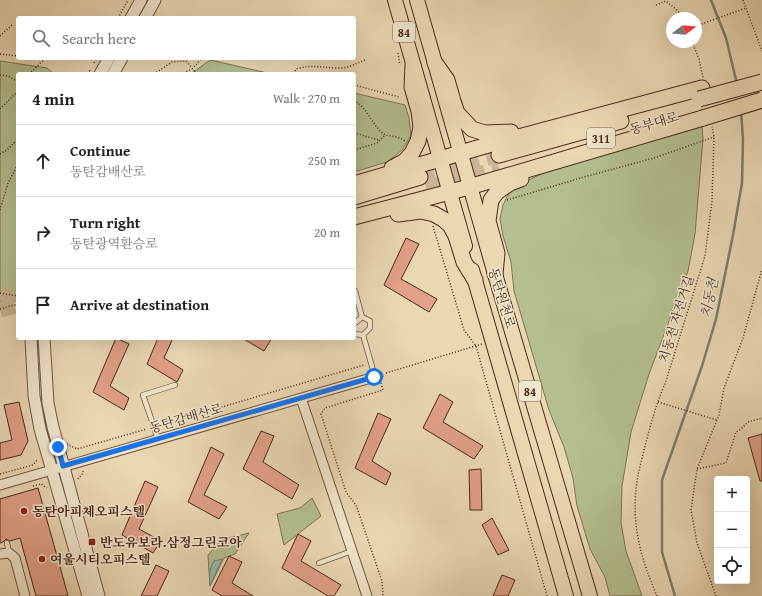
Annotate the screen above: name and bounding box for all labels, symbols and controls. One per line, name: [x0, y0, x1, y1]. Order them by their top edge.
north arrow: [666, 12, 702, 48]
search box: [16, 16, 356, 60]
road number: 84: [393, 22, 415, 42]
icon: search: [30, 27, 52, 49]
text: Search here: [62, 28, 136, 49]
text: 4 min: [32, 86, 74, 111]
text: Walk · 270 m: [273, 89, 340, 108]
street label: 동부대로: [627, 107, 681, 139]
road number: 311: [587, 128, 615, 148]
text: Continue: [70, 140, 131, 161]
icon: ahead: [32, 150, 54, 172]
text: 250 m: [308, 151, 340, 170]
text: 동탄감배산로: [70, 162, 145, 181]
text: Turn right: [70, 212, 141, 233]
icon: right: [32, 222, 54, 244]
text: 20 m: [314, 223, 340, 242]
text: 동탄광역환승로: [70, 234, 158, 253]
street label: 동탄원천로: [484, 265, 520, 331]
street label: 치동천 자전거길: [654, 273, 698, 365]
water label: 치동천: [695, 275, 723, 320]
icon: arrive: [32, 294, 54, 316]
text: Arrive at destination: [70, 294, 209, 315]
route start: [365, 368, 383, 386]
road number: 84: [519, 381, 541, 401]
street label: 동탄감배산로: [147, 398, 225, 438]
route end: [49, 438, 67, 456]
map controls: [714, 476, 750, 584]
button: +: [714, 476, 750, 512]
place label: 동탄아피체오피스텔: [32, 502, 145, 521]
marker: 동탄아피체오피스텔: [19, 506, 29, 516]
button: −: [714, 512, 750, 548]
place label: 반도유보라.삼정그린코아: [100, 533, 242, 552]
marker: 반도유보라.삼정그린코아: [87, 537, 97, 547]
button: locate: [714, 548, 750, 584]
place label: 여울시티오피스텔: [50, 550, 150, 569]
marker: 여울시티오피스텔: [37, 554, 47, 564]

